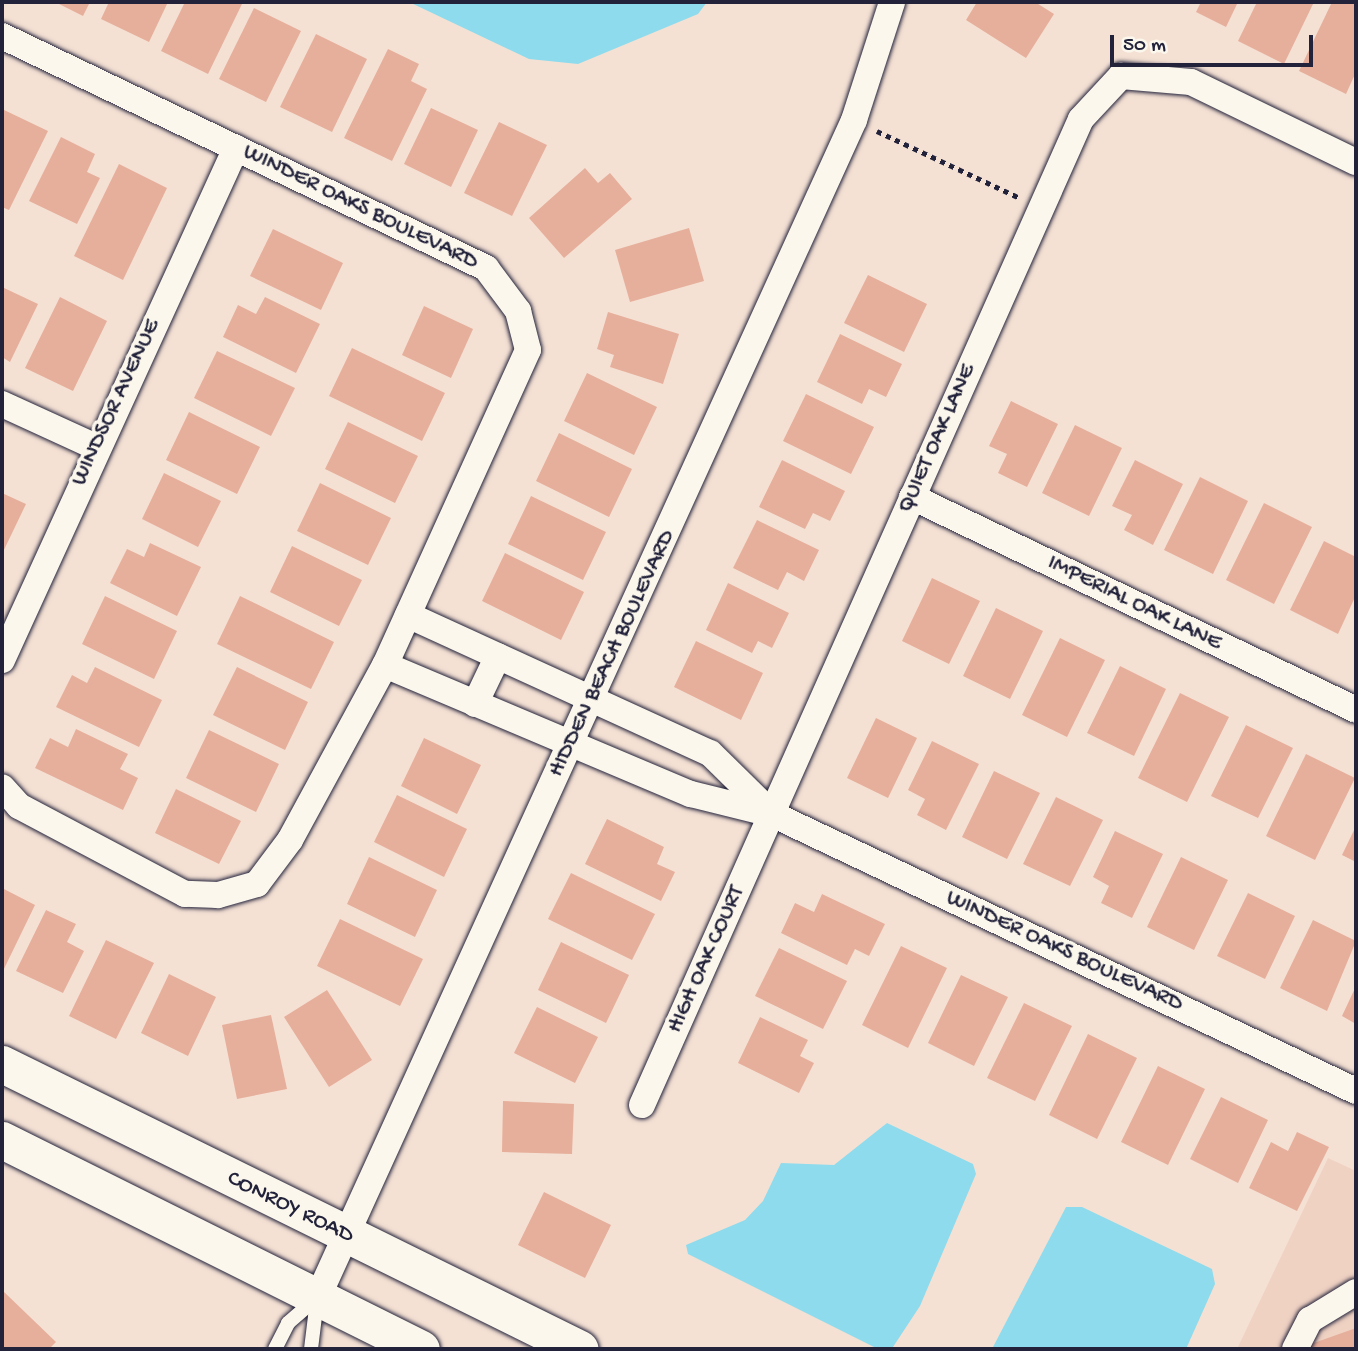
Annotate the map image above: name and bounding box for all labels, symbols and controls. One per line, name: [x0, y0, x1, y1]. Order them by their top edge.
scale bar: [1113, 21, 1316, 65]
text: 50 m: [1123, 34, 1166, 59]
street label: WINDER OAKS BOULEVARD: [238, 139, 482, 277]
street label: WINDSOR AVENUE: [66, 315, 168, 491]
street label: QUIET OAK LANE: [893, 360, 983, 518]
street label: HIDDEN BEACH BOULEVARD: [544, 526, 682, 782]
street label: IMPERIAL OAK LANE: [1042, 550, 1226, 658]
street label: HIGH OAK COURT: [662, 882, 752, 1038]
street label: WINDER OAKS BOULEVARD: [941, 885, 1187, 1019]
street label: CONROY ROAD: [222, 1165, 358, 1251]

